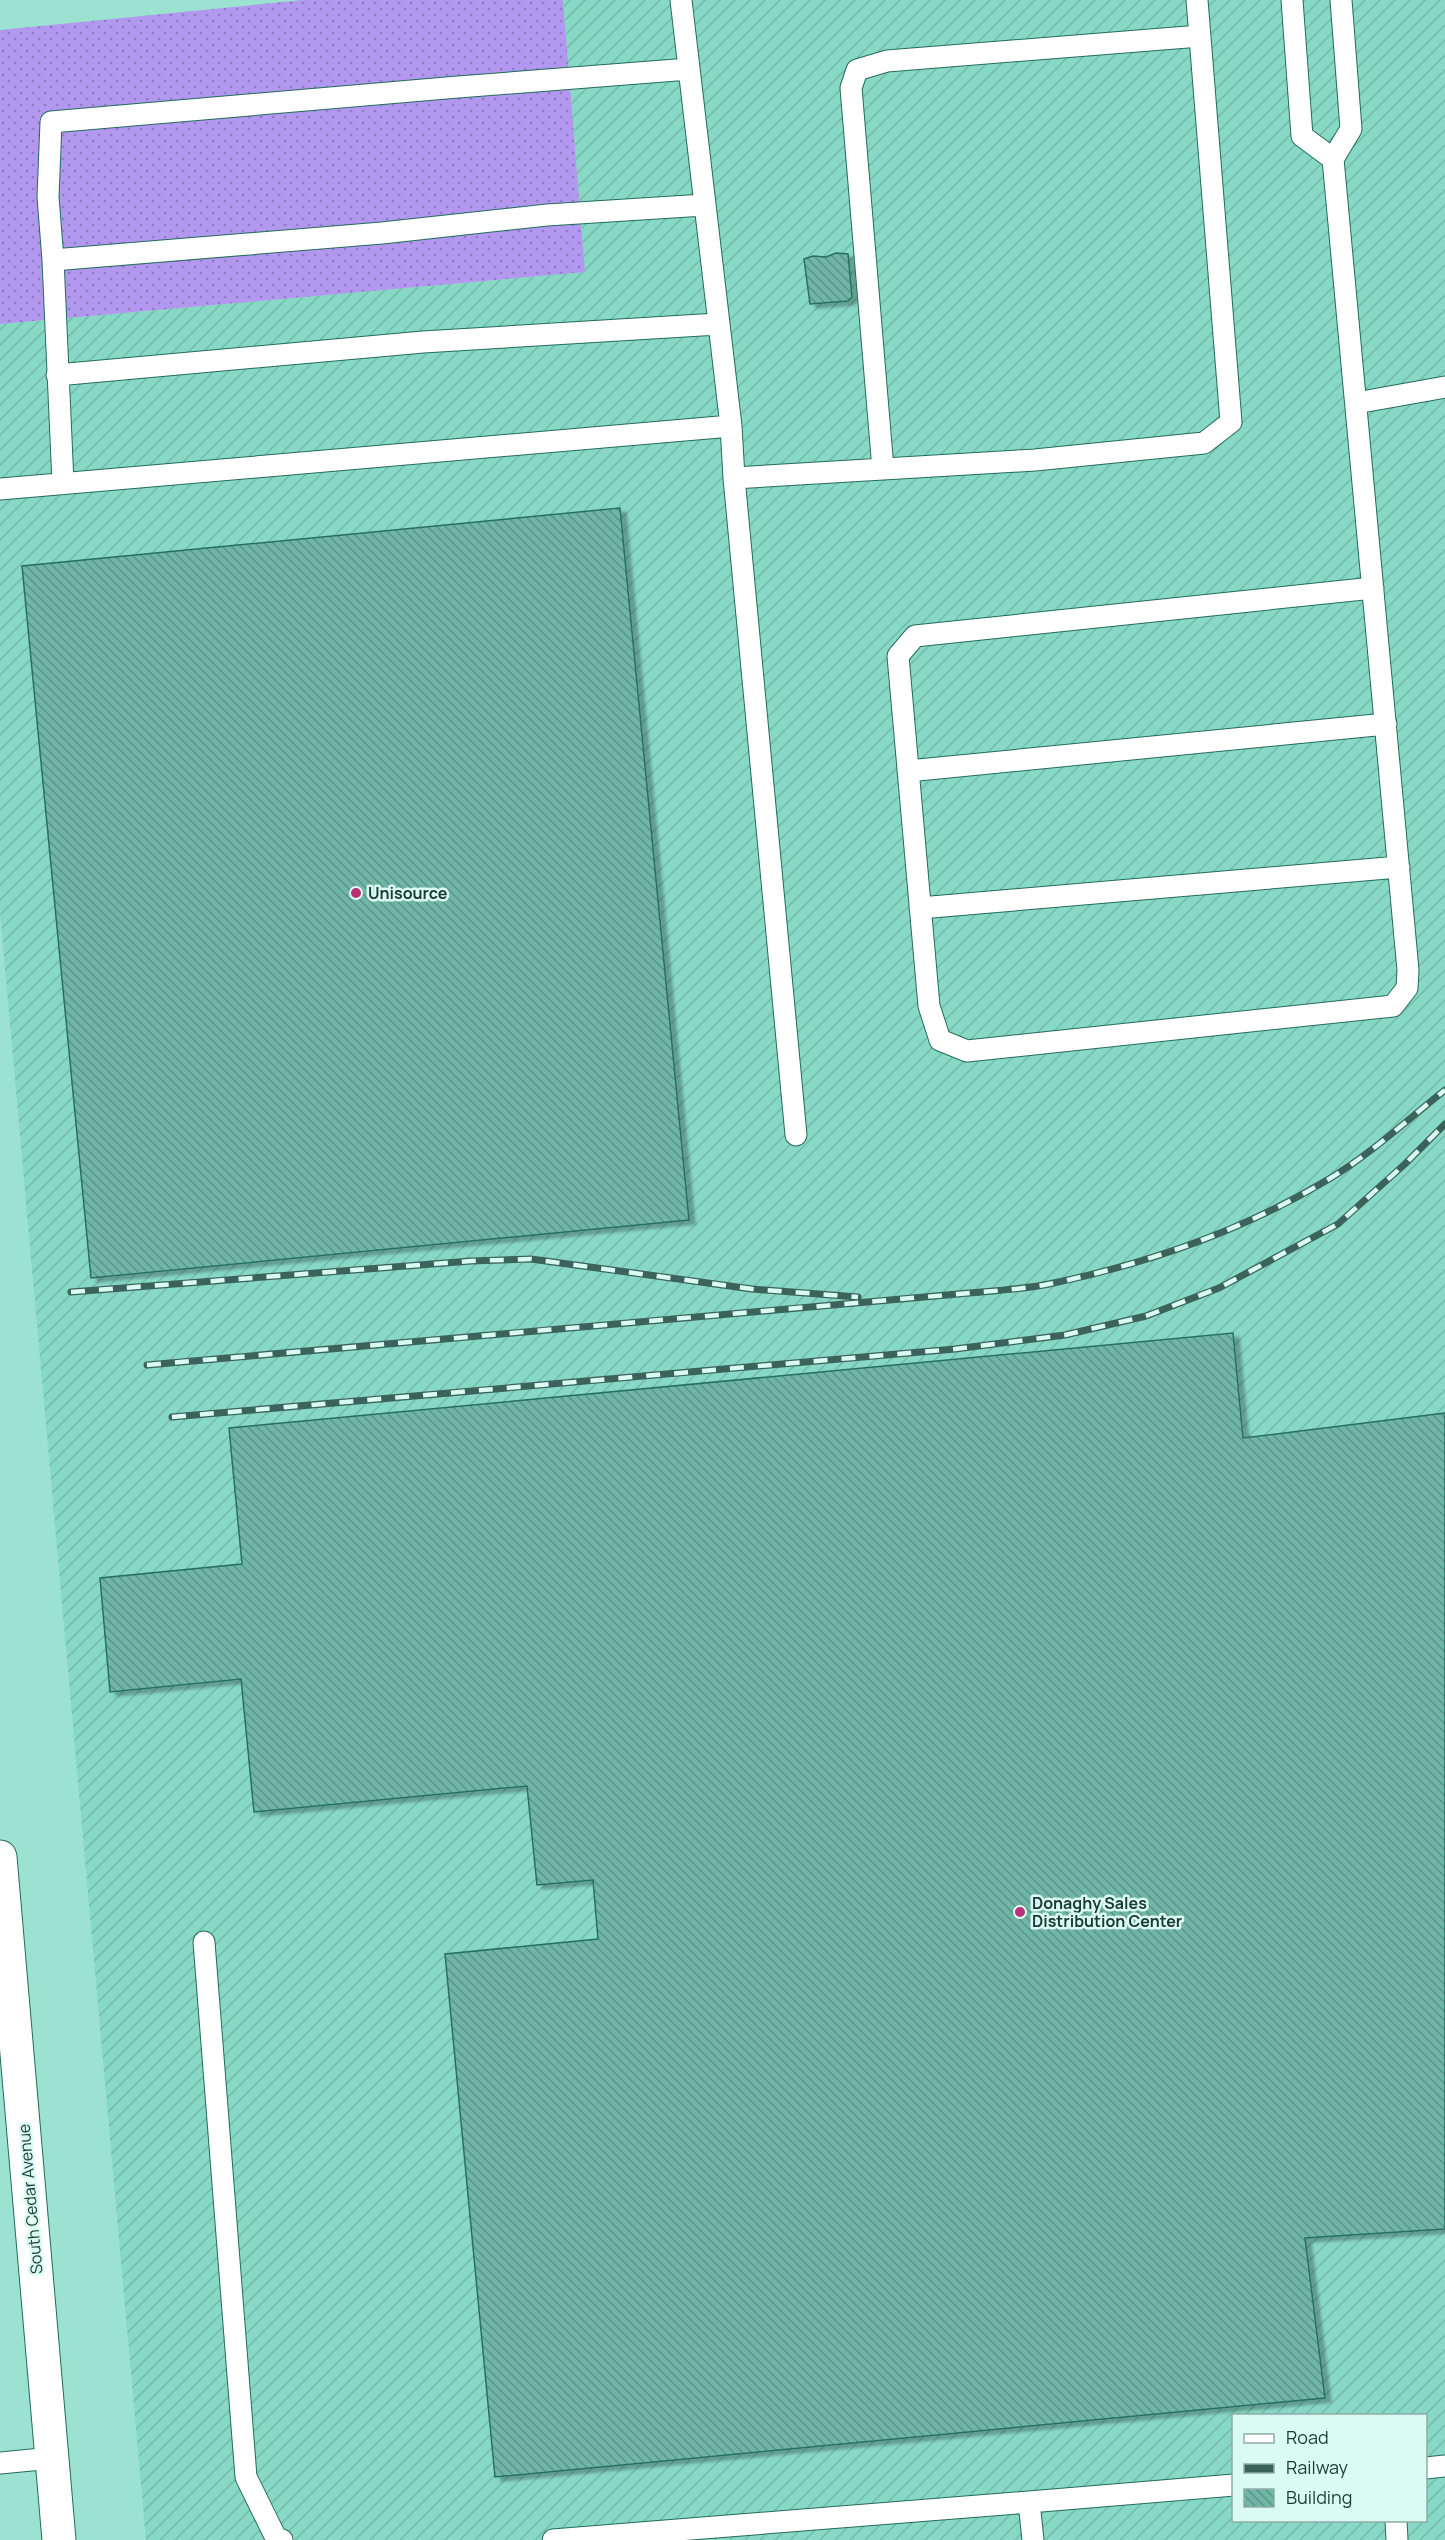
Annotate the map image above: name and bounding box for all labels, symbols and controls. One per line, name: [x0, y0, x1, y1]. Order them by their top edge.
place label: Unisource: [368, 882, 448, 904]
marker: Unisource: [349, 886, 363, 900]
place label: Donaghy Sales Distribution Center: [1032, 1892, 1182, 1932]
marker: Donaghy Sales Distribution Center: [1013, 1905, 1027, 1919]
street label: South Cedar Avenue: [12, 2123, 48, 2275]
legend: [1232, 2414, 1427, 2522]
text: Road: [1286, 2425, 1329, 2449]
text: Railway: [1286, 2455, 1348, 2479]
text: Building: [1286, 2485, 1352, 2509]

